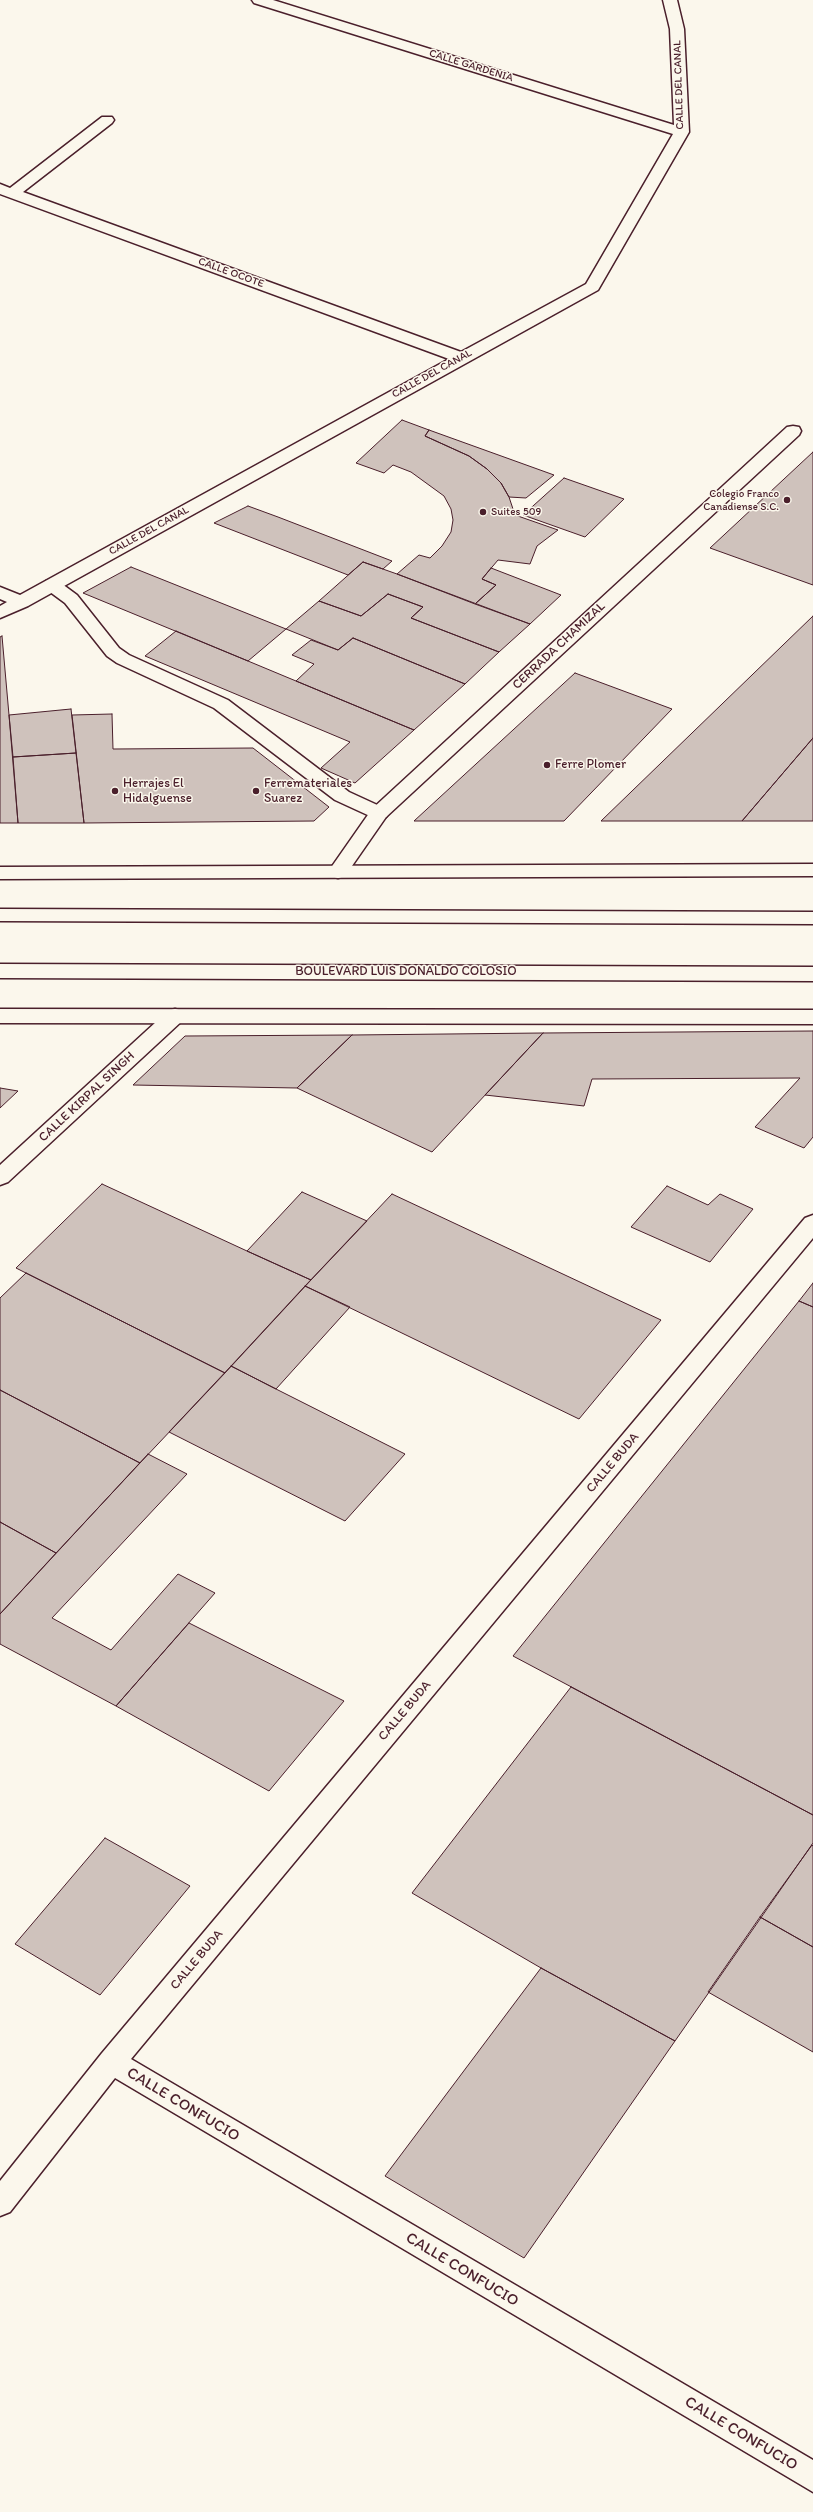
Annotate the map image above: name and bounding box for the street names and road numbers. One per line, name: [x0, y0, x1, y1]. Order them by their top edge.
street label: CALLE DEL CANAL: [671, 40, 687, 130]
street label: CALLE GARDENIA: [427, 47, 515, 85]
street label: CALLE OCOTE: [196, 255, 266, 291]
street label: CALLE DEL CANAL: [390, 347, 474, 401]
street label: CALLE DEL CANAL: [107, 504, 191, 558]
street label: CERRADA CHAMIZAL: [509, 599, 609, 693]
street label: BOULEVARD LUIS DONALDO COLOSIO: [295, 964, 517, 980]
street label: CALLE KIRPAL SINGH: [36, 1048, 138, 1146]
street label: CALLE BUDA: [583, 1430, 643, 1496]
street label: CALLE BUDA: [375, 1678, 435, 1744]
street label: CALLE BUDA: [167, 1927, 227, 1993]
street label: CALLE CONFUCIO: [123, 2064, 243, 2146]
street label: CALLE CONFUCIO: [402, 2229, 522, 2311]
street label: CALLE CONFUCIO: [681, 2393, 801, 2475]

